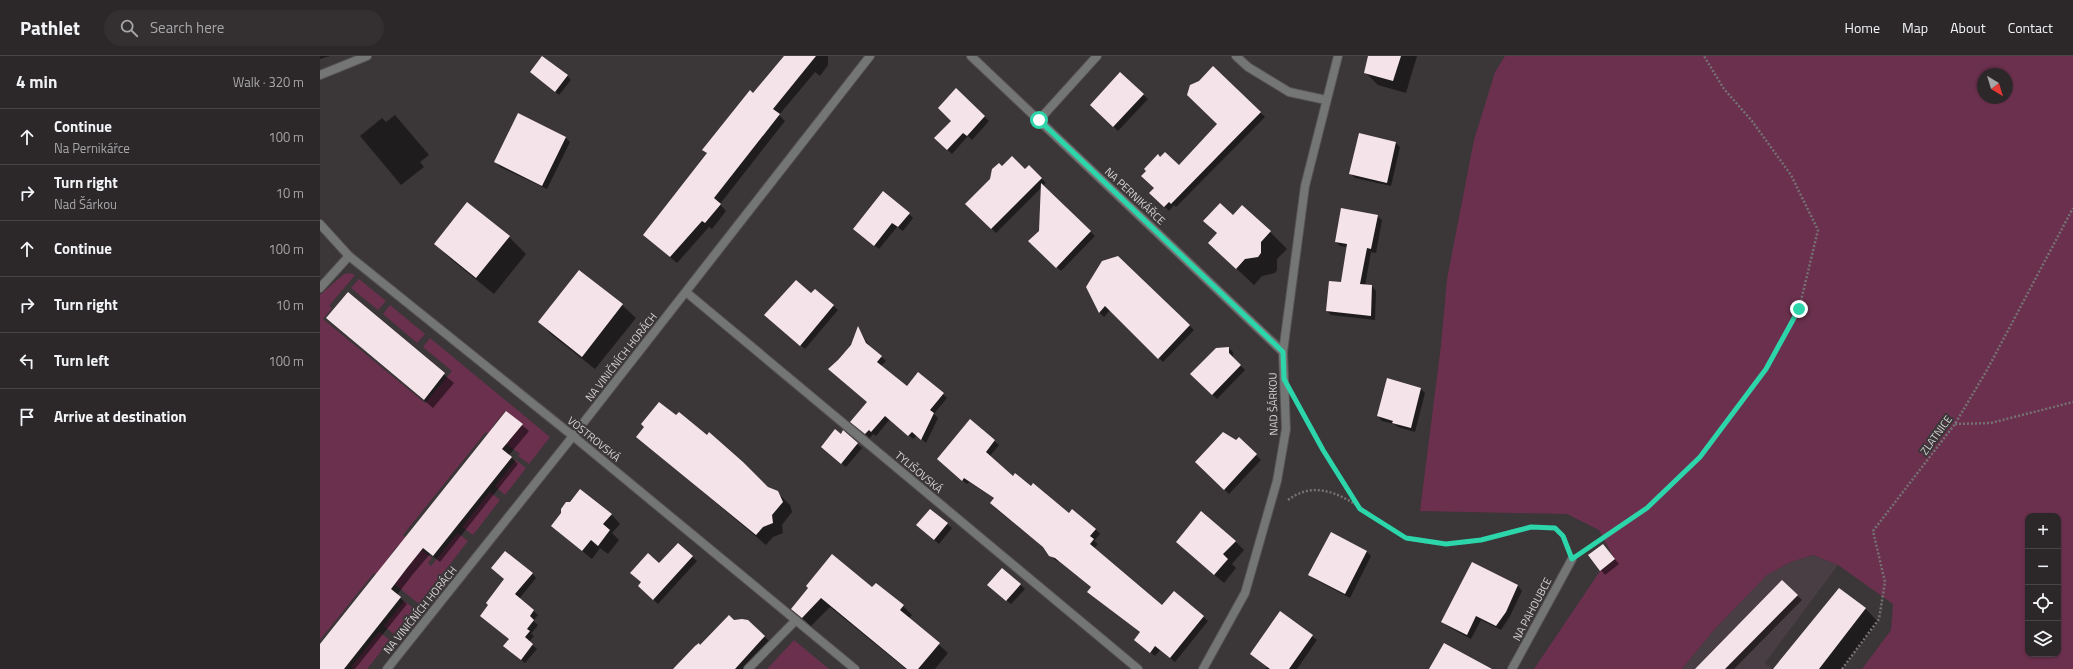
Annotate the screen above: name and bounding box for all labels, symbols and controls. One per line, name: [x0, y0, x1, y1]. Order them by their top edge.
search box: [104, 10, 384, 46]
text: Pathlet: [20, 13, 80, 42]
text: Search here: [150, 16, 224, 39]
icon: search: [118, 17, 140, 39]
text: Home: [1845, 17, 1880, 38]
text: Map: [1902, 17, 1928, 38]
text: About: [1950, 17, 1986, 38]
text: Contact: [2008, 17, 2053, 38]
north arrow: [1977, 68, 2013, 104]
text: 4 min: [16, 69, 57, 95]
text: Walk · 320 m: [233, 72, 304, 92]
route start: [1030, 111, 1048, 129]
text: Continue: [54, 115, 112, 138]
icon: ahead: [16, 126, 38, 148]
text: 100 m: [268, 127, 304, 147]
text: Na Pernikářce: [54, 138, 130, 158]
street label: NA PERNIKÁŘCE: [1101, 164, 1169, 228]
text: Turn right: [54, 171, 118, 194]
icon: right: [16, 182, 38, 204]
text: 10 m: [276, 183, 304, 203]
text: Nad Šárkou: [54, 194, 117, 214]
text: Continue: [54, 237, 112, 260]
icon: ahead: [16, 238, 38, 260]
text: 100 m: [268, 239, 304, 259]
text: Turn right: [54, 293, 118, 316]
icon: right: [16, 294, 38, 316]
text: 10 m: [276, 295, 304, 315]
route end: [1790, 300, 1808, 318]
street label: NA VINIČNÍCH HORÁCH: [581, 309, 661, 405]
text: Turn left: [54, 349, 109, 372]
icon: left: [16, 350, 38, 372]
text: 100 m: [268, 351, 304, 371]
street label: NAD ŠÁRKOU: [1264, 372, 1282, 436]
text: Arrive at destination: [54, 405, 187, 428]
icon: arrive: [16, 406, 38, 428]
street label: ZLATNICE: [1916, 412, 1956, 458]
street label: VOSTROVSKÁ: [564, 413, 624, 466]
street label: TYLIŠOVSKÁ: [892, 447, 947, 497]
map controls: [2025, 513, 2061, 657]
button: +: [2025, 513, 2061, 549]
button: −: [2025, 549, 2061, 585]
street label: NA VINIČNÍCH HORÁCH: [380, 563, 460, 657]
street label: NA PAHOUBCE: [1509, 574, 1555, 644]
button: locate: [2025, 585, 2061, 621]
button: layers: [2025, 621, 2061, 657]

